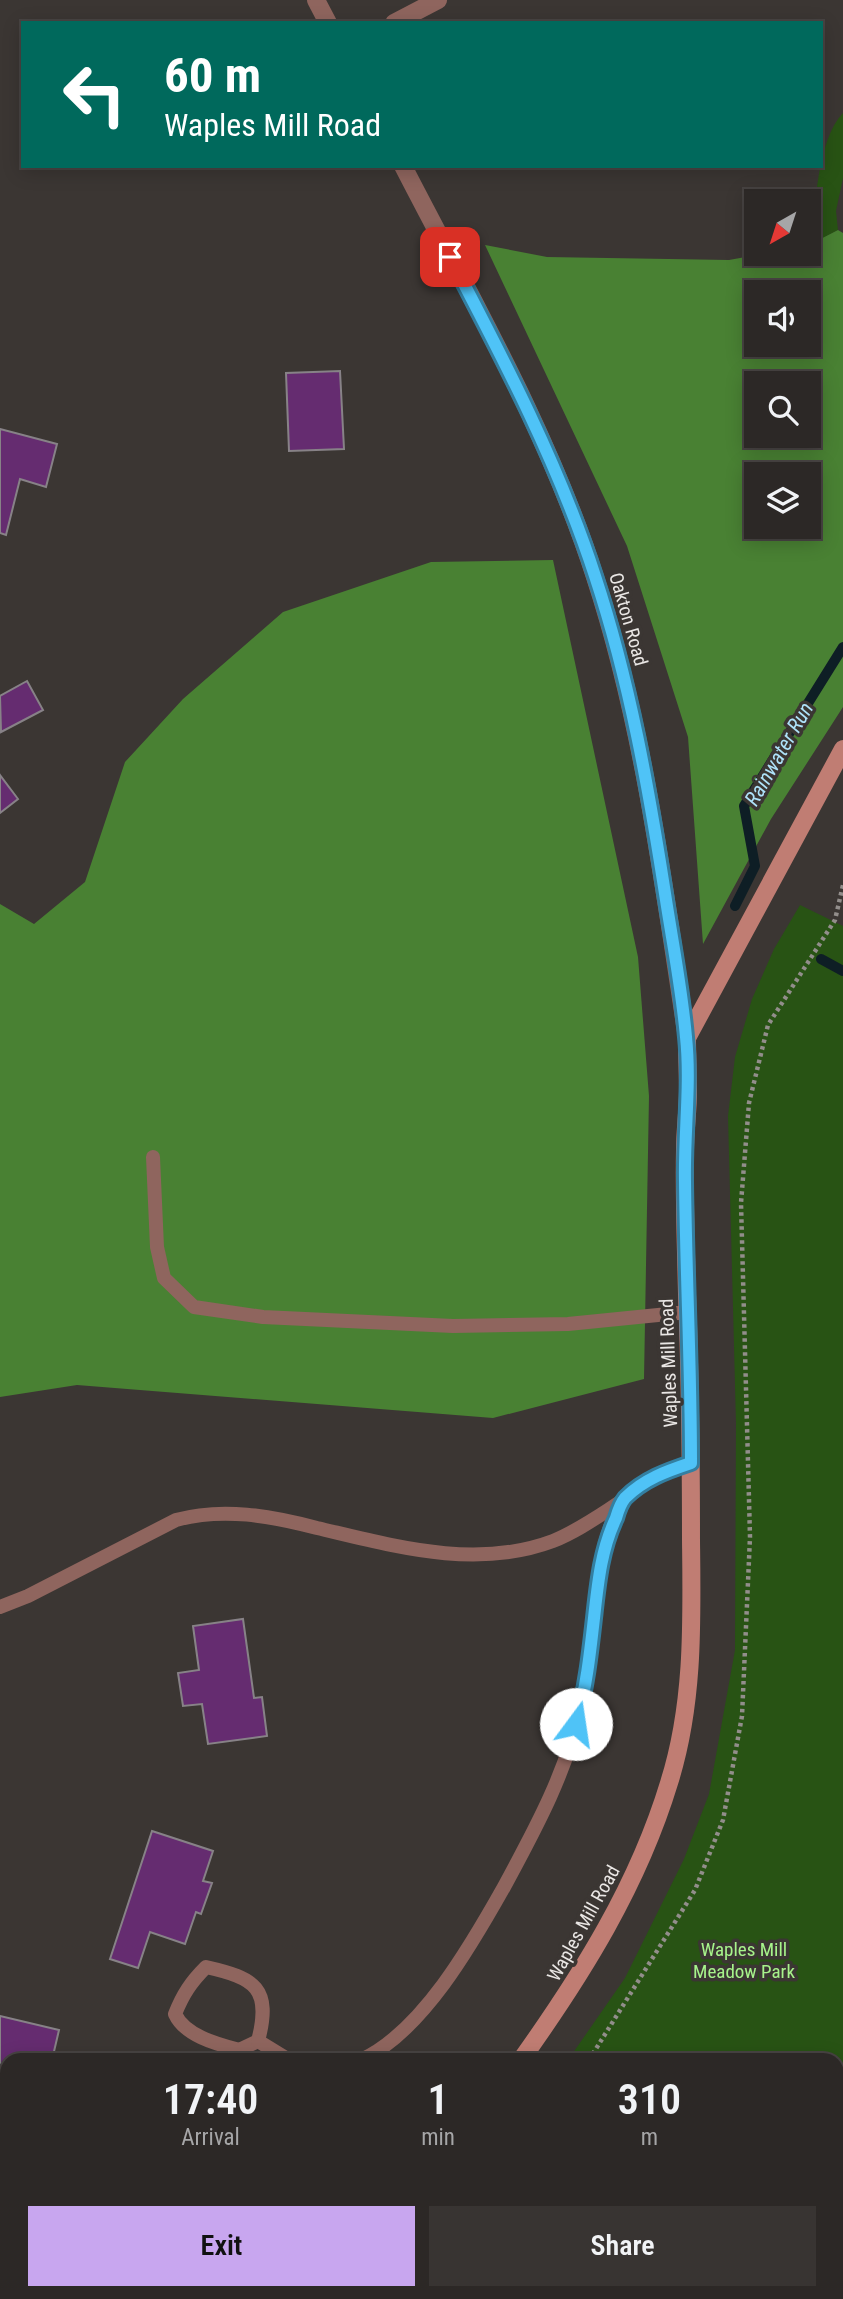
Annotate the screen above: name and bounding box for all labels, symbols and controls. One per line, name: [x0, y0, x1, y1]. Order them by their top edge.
text: 60 m: [164, 47, 261, 104]
icon: left: [49, 49, 140, 140]
text: Waples Mill Road: [164, 106, 381, 144]
north arrow: [744, 189, 821, 266]
map controls: [744, 189, 821, 539]
pin: [420, 227, 480, 287]
icon: arrive: [431, 238, 469, 276]
button: sound: [744, 280, 821, 357]
button: search: [744, 371, 821, 448]
button: layers: [744, 462, 821, 539]
street label: Oakton Road: [604, 570, 653, 668]
water label: Rainwater Run: [740, 698, 818, 810]
street label: Waples Mill Road: [655, 1298, 682, 1428]
position arrow: [539, 1687, 613, 1761]
street label: Waples Mill Road: [542, 1861, 625, 1985]
park label: Waples Mill Meadow Park: [693, 1938, 795, 1983]
text: 17:40: [163, 2075, 258, 2124]
text: 1: [428, 2075, 449, 2124]
text: 310: [618, 2075, 681, 2124]
text: Arrival: [181, 2124, 240, 2151]
text: min: [421, 2124, 455, 2151]
text: m: [641, 2124, 658, 2151]
button: Exit: [28, 2206, 415, 2286]
button: Share: [429, 2206, 816, 2286]

